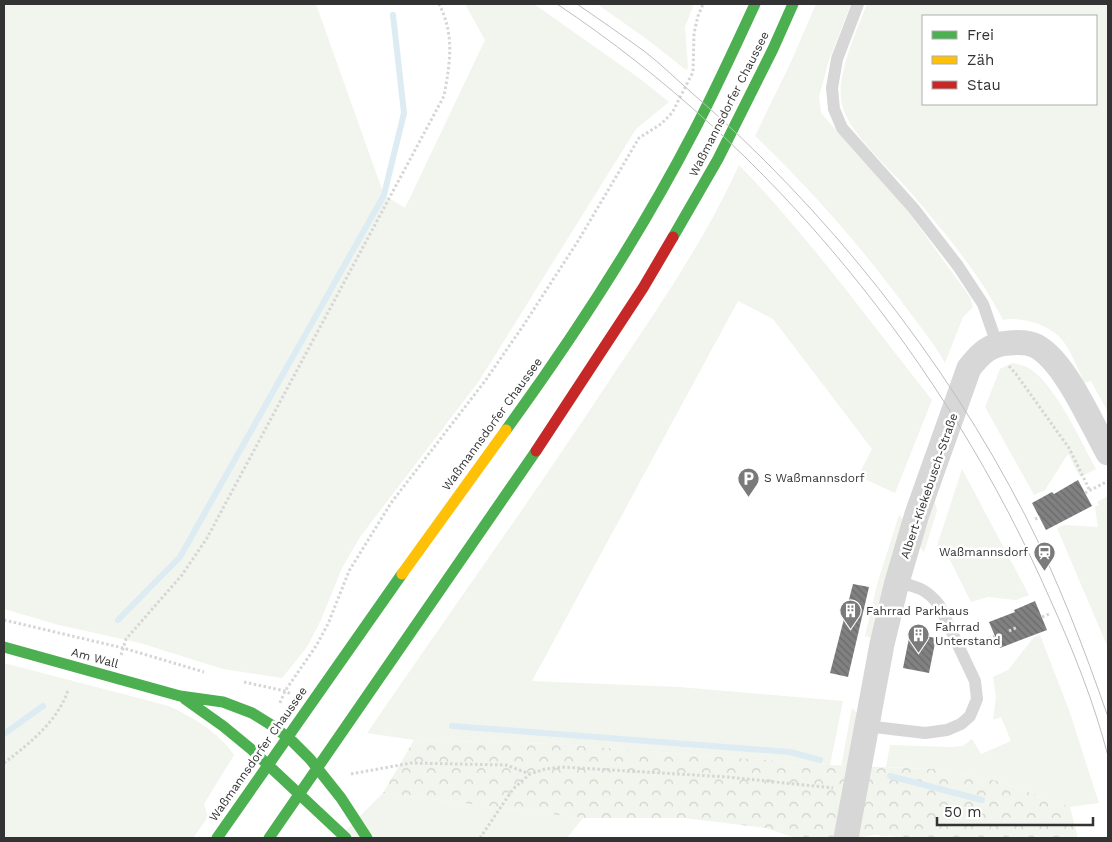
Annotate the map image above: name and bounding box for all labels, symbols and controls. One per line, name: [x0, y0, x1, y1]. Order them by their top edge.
legend: [922, 15, 1097, 105]
text: Frei: [967, 26, 994, 44]
street label: Waßmannsdorfer Chaussee: [686, 29, 772, 179]
text: Zäh: [967, 51, 994, 69]
text: Stau: [967, 76, 1001, 94]
street label: Waßmannsdorfer Chaussee: [439, 355, 545, 493]
street label: Albert-Kiekebusch-Straße: [897, 411, 961, 561]
parking icon: S Waßmannsdorf: [736, 466, 760, 497]
place label: S Waßmannsdorf: [764, 471, 865, 485]
station icon: Waßmannsdorf: [1032, 540, 1056, 571]
place label: Waßmannsdorf: [939, 545, 1028, 559]
building icon: Fahrrad Parkhaus: [838, 599, 862, 630]
place label: Fahrrad Parkhaus: [866, 604, 969, 618]
place label: Fahrrad Unterstand: [935, 620, 1000, 648]
building icon: Fahrrad Unterstand: [907, 622, 931, 653]
street label: Am Wall: [70, 645, 120, 671]
street label: Waßmannsdorfer Chaussee: [206, 684, 310, 824]
scale bar: [937, 794, 1093, 826]
text: 50 m: [944, 803, 981, 821]

